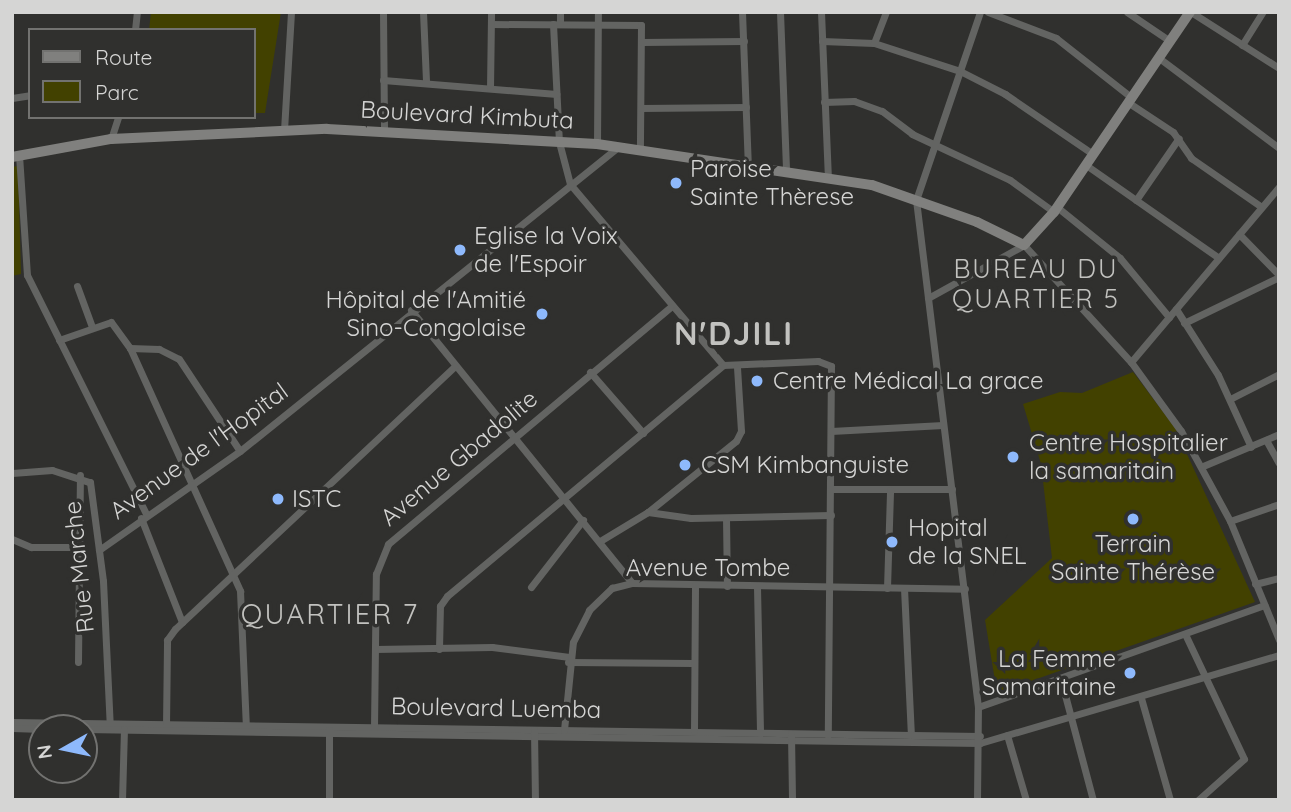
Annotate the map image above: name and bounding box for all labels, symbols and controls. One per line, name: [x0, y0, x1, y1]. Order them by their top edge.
legend: [28, 28, 256, 119]
text: Route: [95, 44, 152, 70]
text: Parc: [95, 79, 139, 105]
street label: Boulevard Kimbuta: [360, 95, 574, 135]
place label: Paroise Sainte Thèrese: [690, 155, 854, 211]
marker: Paroise Sainte Thèrese: [668, 175, 684, 191]
place label: Eglise la Voix de l'Espoir: [474, 222, 618, 278]
marker: Eglise la Voix de l'Espoir: [452, 242, 468, 258]
district label: BUREAU DU QUARTIER 5: [953, 253, 1119, 314]
place label: Hôpital de l'Amitié Sino-Congolaise: [326, 286, 526, 342]
marker: Hôpital de l'Amitié Sino-Congolaise: [532, 304, 552, 324]
district label: N'DJILI: [675, 314, 793, 352]
place label: Centre Médical La grace: [773, 367, 1044, 395]
marker: Centre Médical La grace: [747, 371, 767, 391]
street label: Avenue de l'Hopital: [104, 377, 294, 525]
street label: Avenue Gbadolite: [375, 384, 543, 532]
place label: Centre Hospitalier la samaritain: [1029, 429, 1228, 485]
marker: Centre Hospitalier la samaritain: [1003, 447, 1023, 467]
place label: CSM Kimbanguiste: [701, 451, 909, 479]
marker: CSM Kimbanguiste: [675, 455, 695, 475]
place label: ISTC: [292, 485, 341, 513]
marker: ISTC: [270, 491, 286, 507]
street label: Rue Marche: [58, 500, 100, 634]
marker: Terrain Sainte Thérèse: [1125, 511, 1141, 527]
place label: Hopital de la SNEL: [908, 514, 1027, 570]
place label: Terrain Sainte Thérèse: [1051, 530, 1215, 586]
marker: Hopital de la SNEL: [882, 532, 902, 552]
street label: Avenue Tombe: [626, 554, 790, 582]
district label: QUARTIER 7: [242, 597, 418, 631]
place label: La Femme Samaritaine: [982, 645, 1116, 701]
marker: La Femme Samaritaine: [1122, 665, 1138, 681]
street label: Boulevard Luemba: [391, 692, 601, 724]
north arrow: [28, 714, 98, 784]
text: N: [31, 743, 57, 761]

